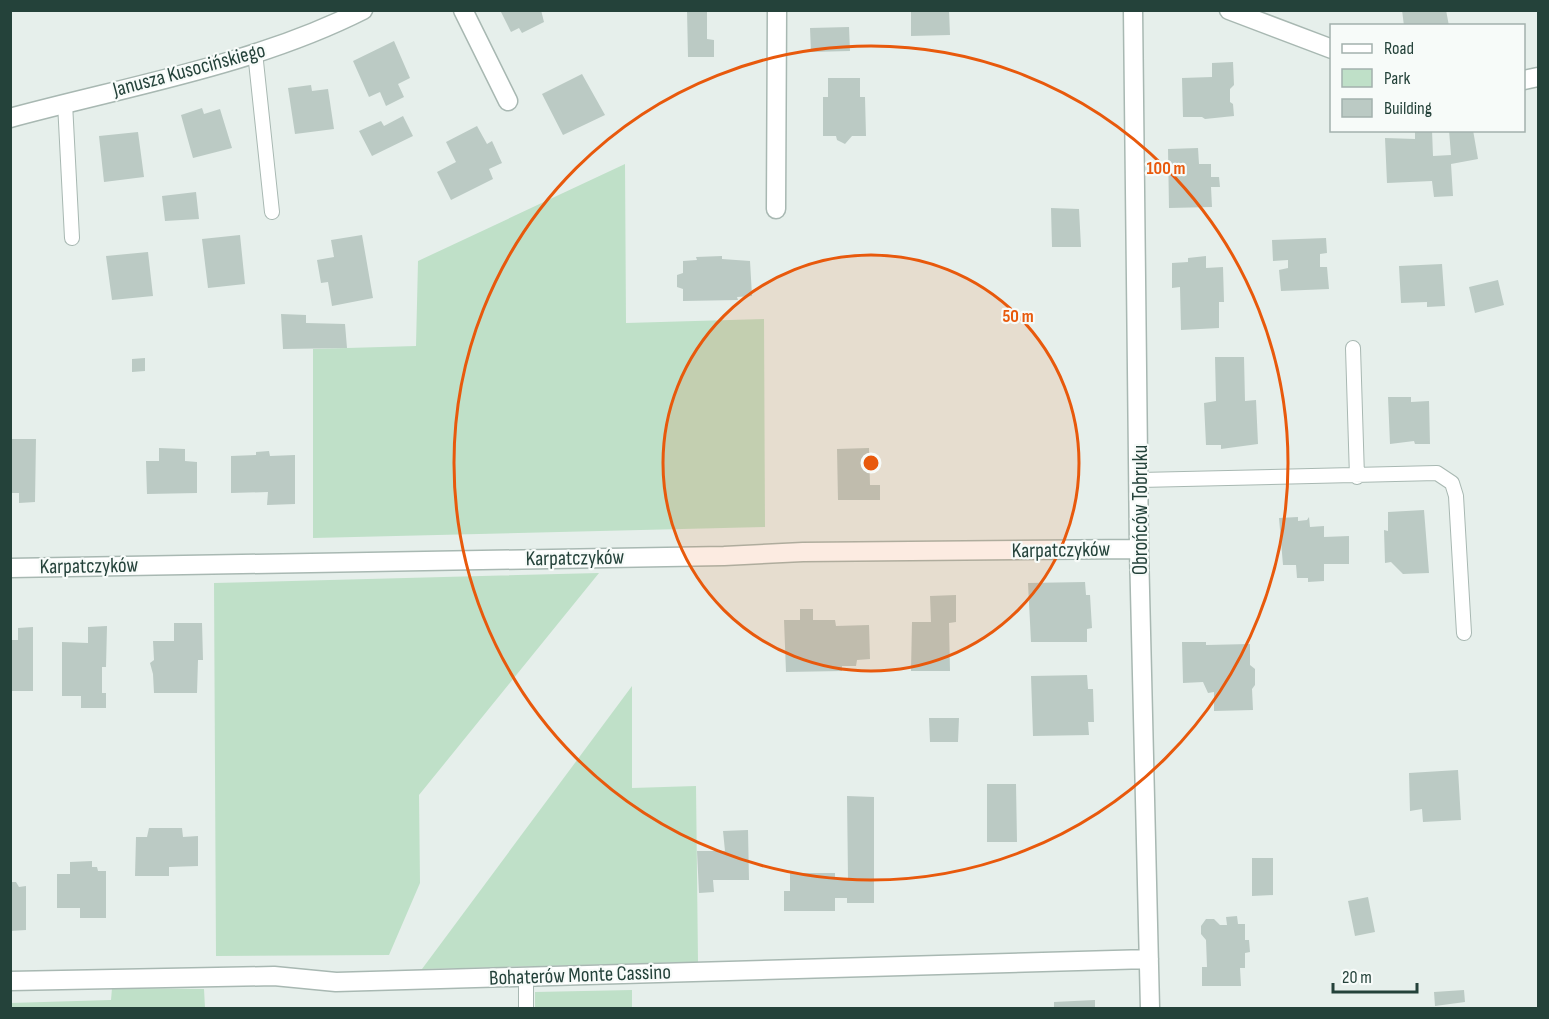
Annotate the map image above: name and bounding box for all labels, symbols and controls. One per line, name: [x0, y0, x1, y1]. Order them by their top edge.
legend: [1330, 24, 1525, 132]
street label: Janusza Kusocińskiego: [109, 38, 268, 103]
text: Road: [1384, 38, 1414, 59]
text: Park: [1384, 68, 1410, 89]
text: Building: [1384, 98, 1432, 119]
text: 100 m: [1147, 158, 1186, 179]
text: 50 m: [1002, 306, 1034, 327]
street label: Obrońców Tobruku: [1128, 445, 1153, 575]
centre of rings: [861, 453, 881, 473]
street label: Karpatczyków: [1011, 537, 1111, 563]
street label: Karpatczyków: [525, 545, 625, 571]
street label: Karpatczyków: [39, 553, 139, 579]
scale bar: [1333, 956, 1417, 994]
street label: Bohaterów Monte Cassino: [489, 959, 671, 991]
text: 20 m: [1342, 967, 1372, 988]

